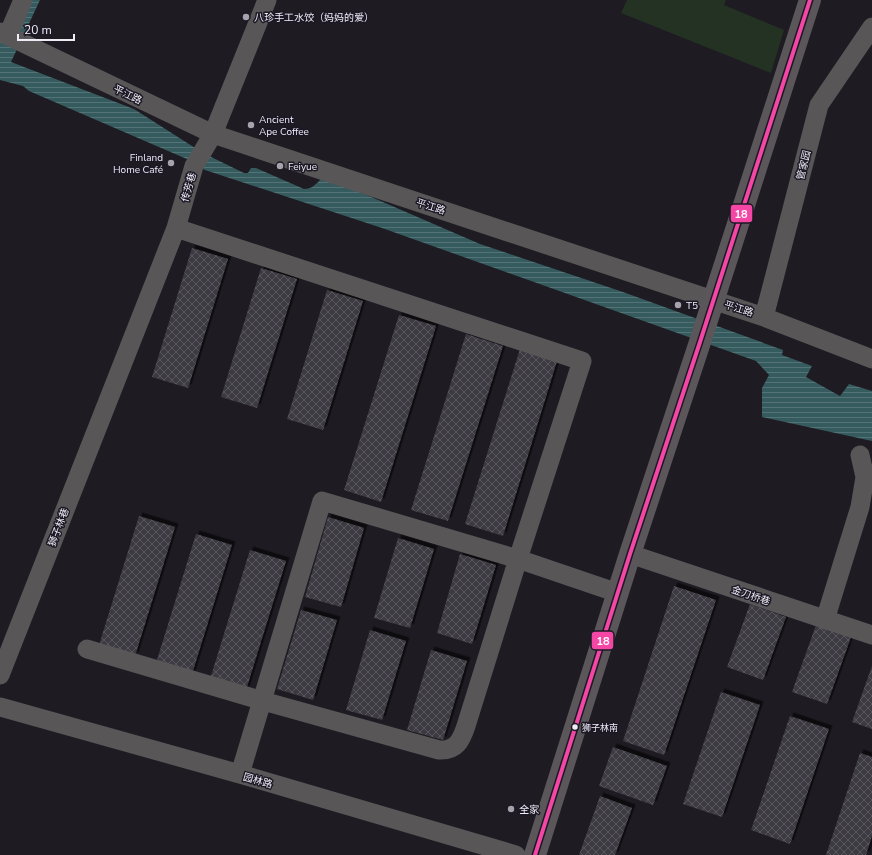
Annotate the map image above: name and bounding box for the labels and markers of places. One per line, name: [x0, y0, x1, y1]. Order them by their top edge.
place label: 八珍手工水饺（妈妈的爱）: [254, 11, 374, 25]
marker: 八珍手工水饺（妈妈的爱）: [241, 12, 251, 22]
place label: Ancient Ape Coffee: [259, 113, 309, 139]
marker: Ancient Ape Coffee: [246, 120, 256, 130]
place label: Finland Home Café: [113, 151, 163, 177]
marker: Finland Home Café: [166, 158, 176, 168]
place label: Feiyue: [288, 160, 317, 174]
marker: Feiyue: [275, 161, 285, 171]
place label: T5: [686, 299, 698, 313]
marker: T5: [673, 300, 683, 310]
marker: 狮子林南: [570, 722, 580, 732]
place label: 狮子林南: [582, 722, 618, 734]
place label: 全家: [519, 803, 540, 817]
marker: 全家: [506, 804, 516, 814]

